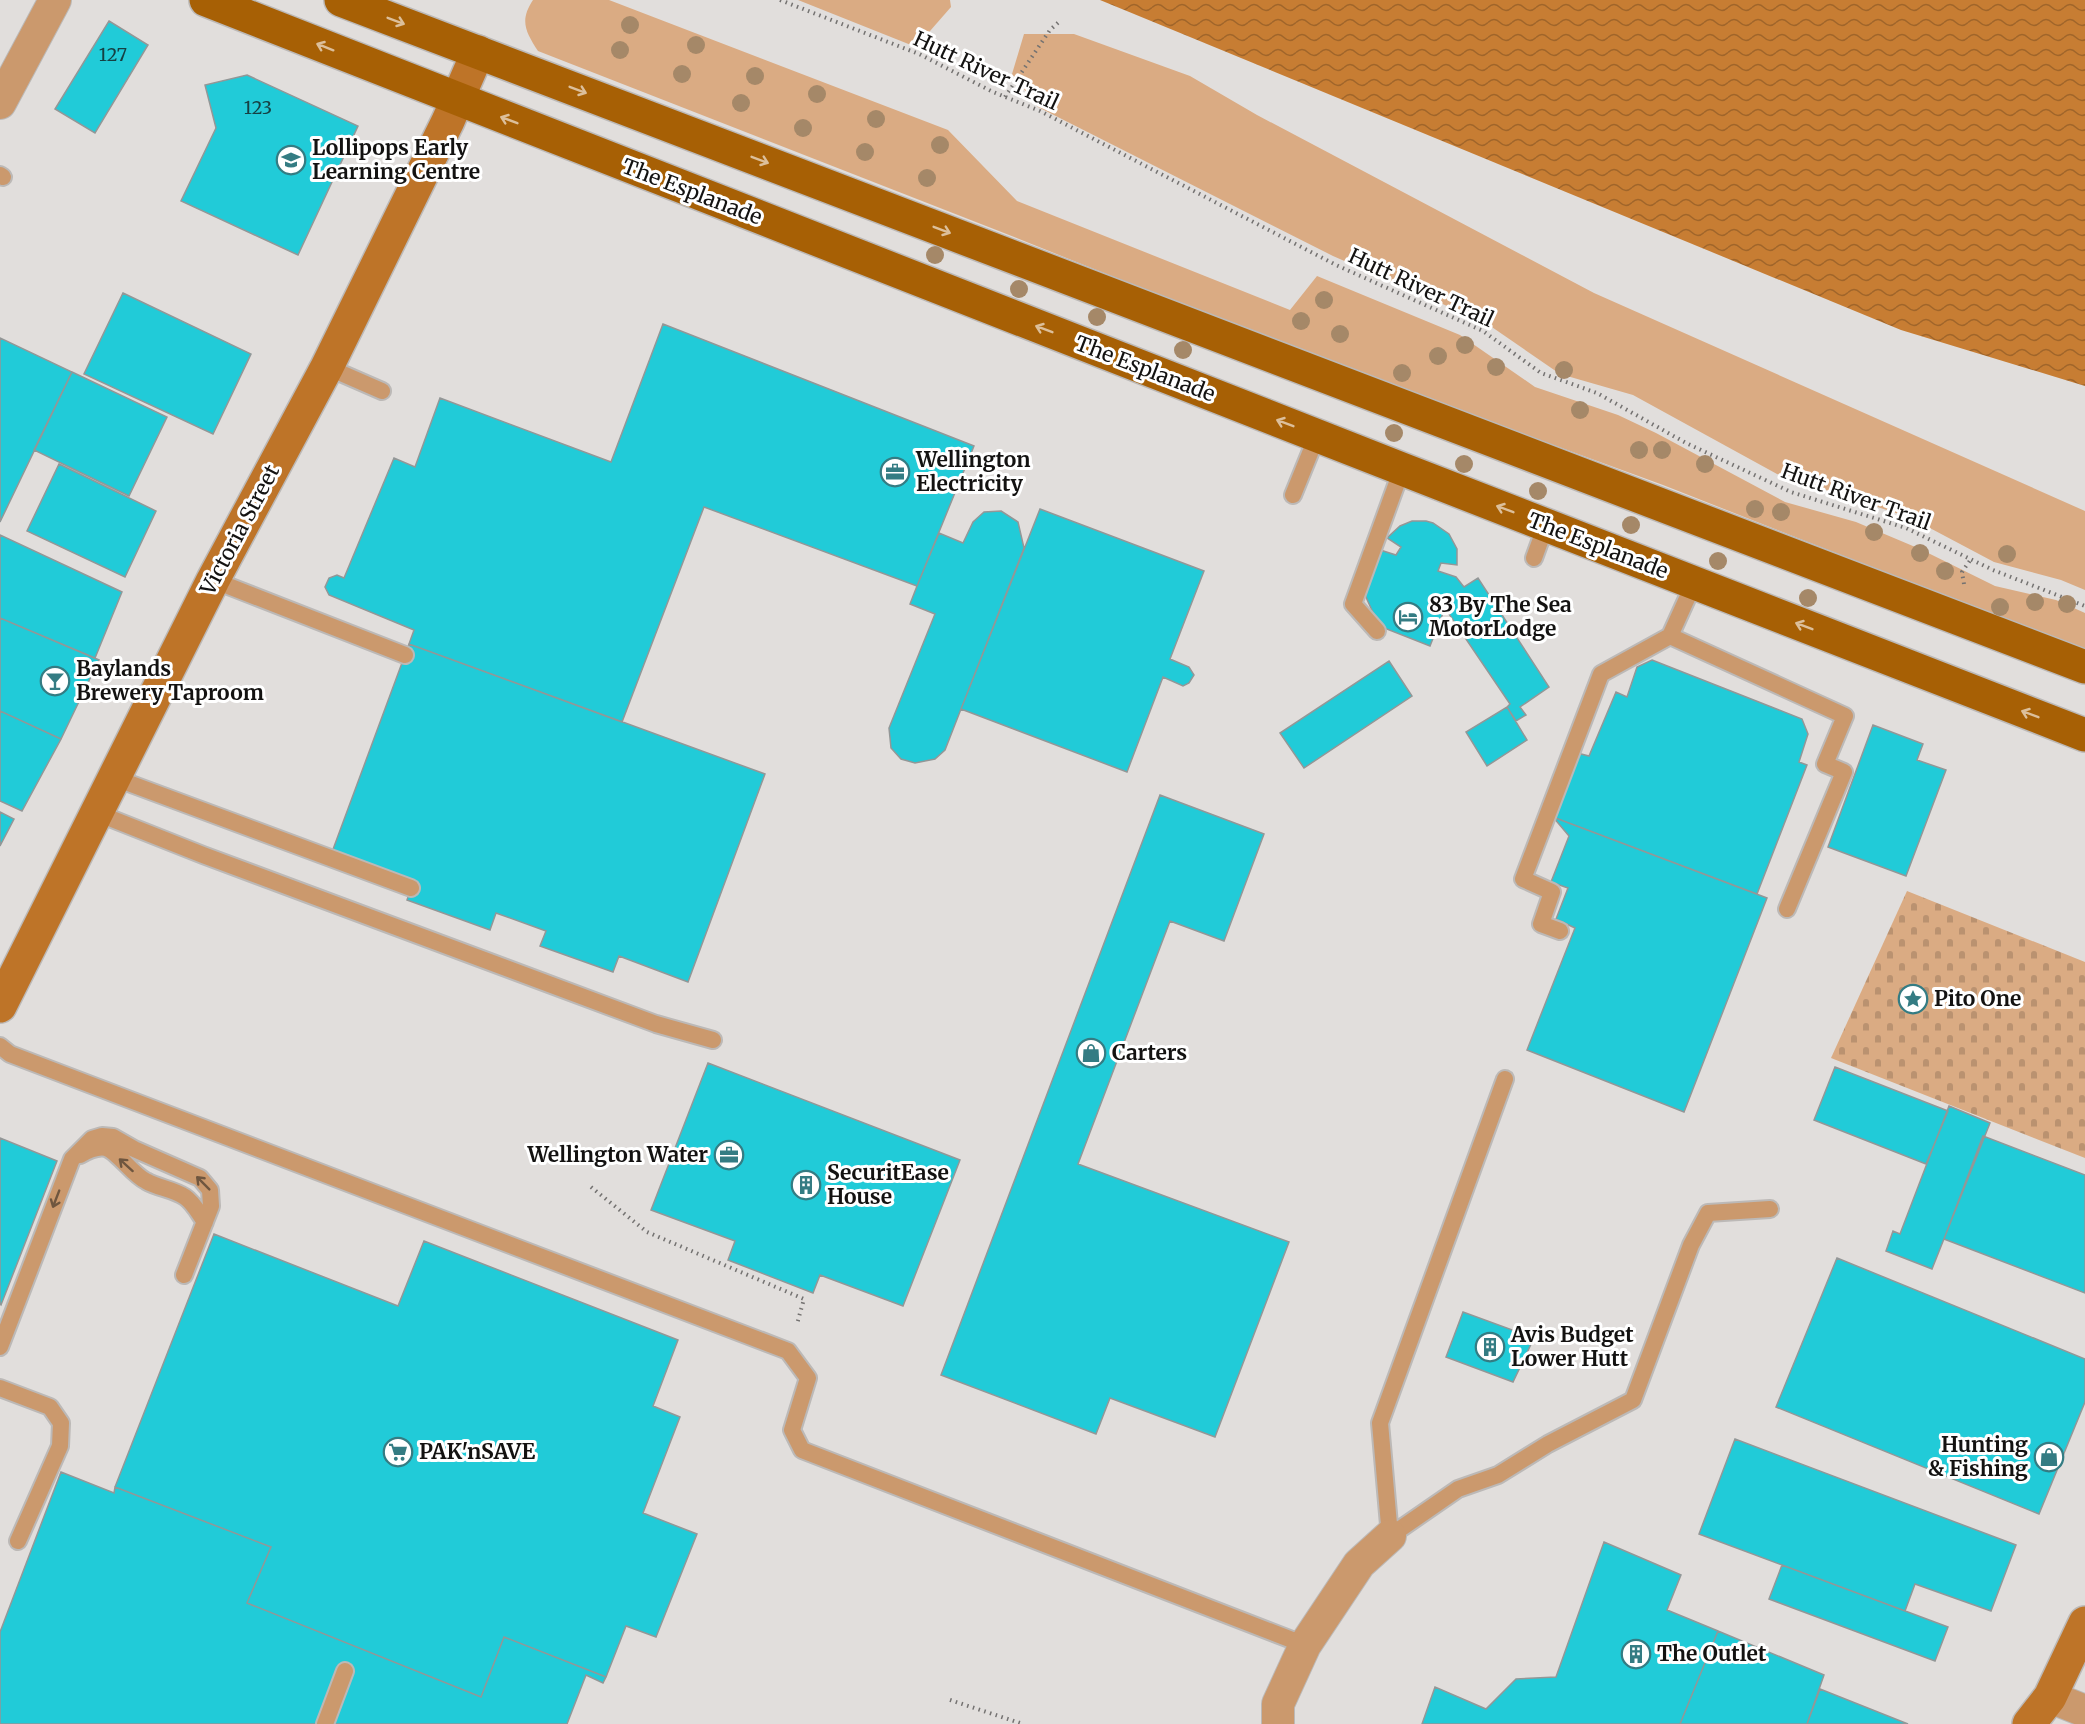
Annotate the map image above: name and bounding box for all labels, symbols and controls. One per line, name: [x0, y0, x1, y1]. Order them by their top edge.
one-way arrow: [386, 16, 404, 27]
street label: Hutt River Trail: [909, 25, 1064, 116]
one-way arrow: [316, 41, 335, 52]
house number: 127: [99, 43, 127, 66]
one-way arrow: [568, 86, 587, 97]
house number: 123: [244, 96, 272, 119]
one-way arrow: [501, 114, 519, 125]
place label: Lollipops Early Learning Centre: [312, 134, 480, 185]
school or university icon: Lollipops Early Learning Centre: [275, 144, 307, 176]
street label: The Esplanade: [618, 152, 766, 231]
one-way arrow: [750, 155, 769, 166]
one-way arrow: [932, 225, 951, 236]
street label: Hutt River Trail: [1344, 242, 1499, 333]
one-way arrow: [1035, 323, 1054, 334]
street label: The Esplanade: [1071, 329, 1219, 408]
one-way arrow: [1276, 417, 1294, 428]
place label: Wellington Electricity: [915, 446, 1031, 497]
office icon: Wellington Electricity: [879, 456, 911, 488]
street label: Hutt River Trail: [1778, 457, 1935, 536]
street label: Victoria Street: [193, 460, 285, 600]
one-way arrow: [1497, 503, 1515, 514]
street label: The Esplanade: [1524, 506, 1672, 585]
place label: 83 By The Sea MotorLodge: [1429, 591, 1572, 642]
hotel icon: 83 By The Sea MotorLodge: [1392, 601, 1424, 633]
one-way arrow: [1796, 620, 1814, 631]
place label: Baylands Brewery Taproom: [76, 655, 264, 706]
bar icon: Baylands Brewery Taproom: [39, 665, 71, 697]
one-way arrow: [2022, 707, 2040, 718]
place icon: Pito One: [1897, 983, 1929, 1015]
place label: Pito One: [1934, 985, 2021, 1012]
shop icon: Carters: [1075, 1037, 1107, 1069]
place label: Carters: [1112, 1039, 1187, 1066]
office icon: Wellington Water: [713, 1139, 745, 1171]
place label: Wellington Water: [526, 1141, 708, 1168]
one-way arrow: [119, 1158, 134, 1172]
place label: SecuritEase House: [827, 1159, 949, 1210]
building icon: SecuritEase House: [790, 1169, 822, 1201]
one-way arrow: [196, 1176, 211, 1191]
one-way arrow: [50, 1189, 61, 1208]
place label: Avis Budget Lower Hutt: [1510, 1321, 1634, 1372]
building icon: Avis Budget Lower Hutt: [1474, 1331, 1506, 1363]
place label: Hunting & Fishing: [1928, 1431, 2028, 1482]
supermarket icon: PAK'nSAVE: [382, 1436, 414, 1468]
place label: PAK'nSAVE: [419, 1438, 535, 1465]
shop icon: Hunting & Fishing: [2033, 1441, 2065, 1473]
building icon: The Outlet: [1620, 1638, 1652, 1670]
place label: The Outlet: [1657, 1640, 1767, 1667]

